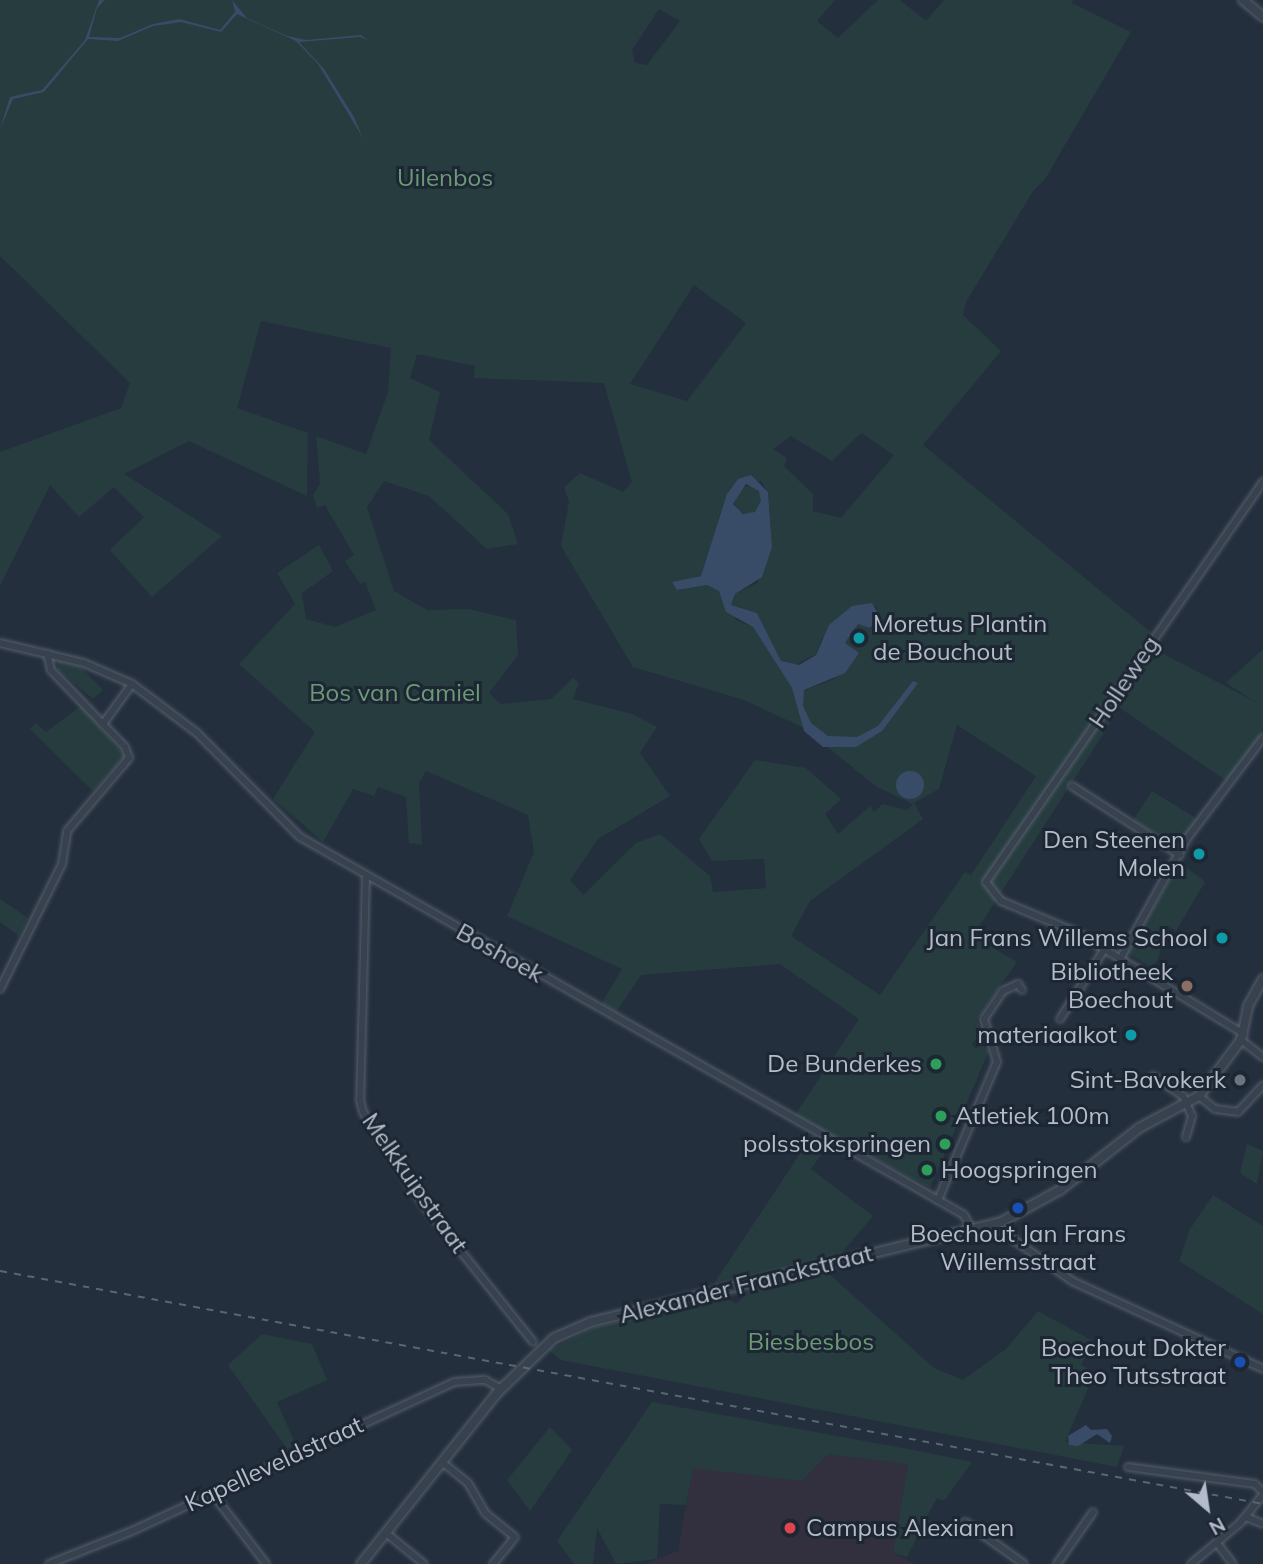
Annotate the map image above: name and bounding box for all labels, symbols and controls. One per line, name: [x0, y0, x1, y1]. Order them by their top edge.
park label: Uilenbos: [397, 164, 493, 192]
place label: Moretus Plantin de Bouchout: [873, 610, 1047, 666]
marker: Moretus Plantin de Bouchout: [851, 630, 867, 646]
street label: Holleweg: [1083, 631, 1165, 733]
park label: Bos van Camiel: [309, 679, 481, 707]
place label: Den Steenen Molen: [1043, 826, 1185, 882]
marker: Den Steenen Molen: [1191, 846, 1207, 862]
street label: Boshoek: [451, 917, 549, 989]
place label: Jan Frans Willems School: [927, 924, 1208, 952]
marker: Jan Frans Willems School: [1214, 930, 1230, 946]
place label: Bibliotheek Boechout: [1051, 958, 1173, 1014]
marker: Bibliotheek Boechout: [1179, 978, 1195, 994]
place label: materiaalkot: [977, 1021, 1117, 1049]
marker: materiaalkot: [1123, 1027, 1139, 1043]
place label: De Bunderkes: [767, 1050, 922, 1078]
marker: De Bunderkes: [928, 1056, 944, 1072]
place label: Sint-Bavokerk: [1070, 1066, 1226, 1094]
marker: Sint-Bavokerk: [1232, 1072, 1248, 1088]
place label: Atletiek 100m: [955, 1102, 1110, 1130]
street label: Melkkuipstraat: [356, 1108, 474, 1258]
marker: Atletiek 100m: [933, 1108, 949, 1124]
place label: polsstokspringen: [743, 1130, 931, 1158]
marker: polsstokspringen: [937, 1136, 953, 1152]
place label: Hoogspringen: [941, 1156, 1098, 1184]
marker: Hoogspringen: [919, 1162, 935, 1178]
marker: Boechout Jan Frans Willemsstraat: [1010, 1200, 1026, 1216]
place label: Boechout Jan Frans Willemsstraat: [910, 1220, 1126, 1276]
street label: Alexander Franckstraat: [616, 1239, 876, 1329]
park label: Biesbesbos: [748, 1328, 874, 1356]
place label: Boechout Dokter Theo Tutsstraat: [1041, 1334, 1226, 1390]
marker: Boechout Dokter Theo Tutsstraat: [1232, 1354, 1248, 1370]
street label: Kapelleveldstraat: [180, 1410, 368, 1518]
north arrow: [1172, 1473, 1242, 1543]
text: N: [1205, 1512, 1229, 1540]
place label: Campus Alexianen: [806, 1514, 1014, 1542]
marker: Campus Alexianen: [780, 1518, 800, 1538]

